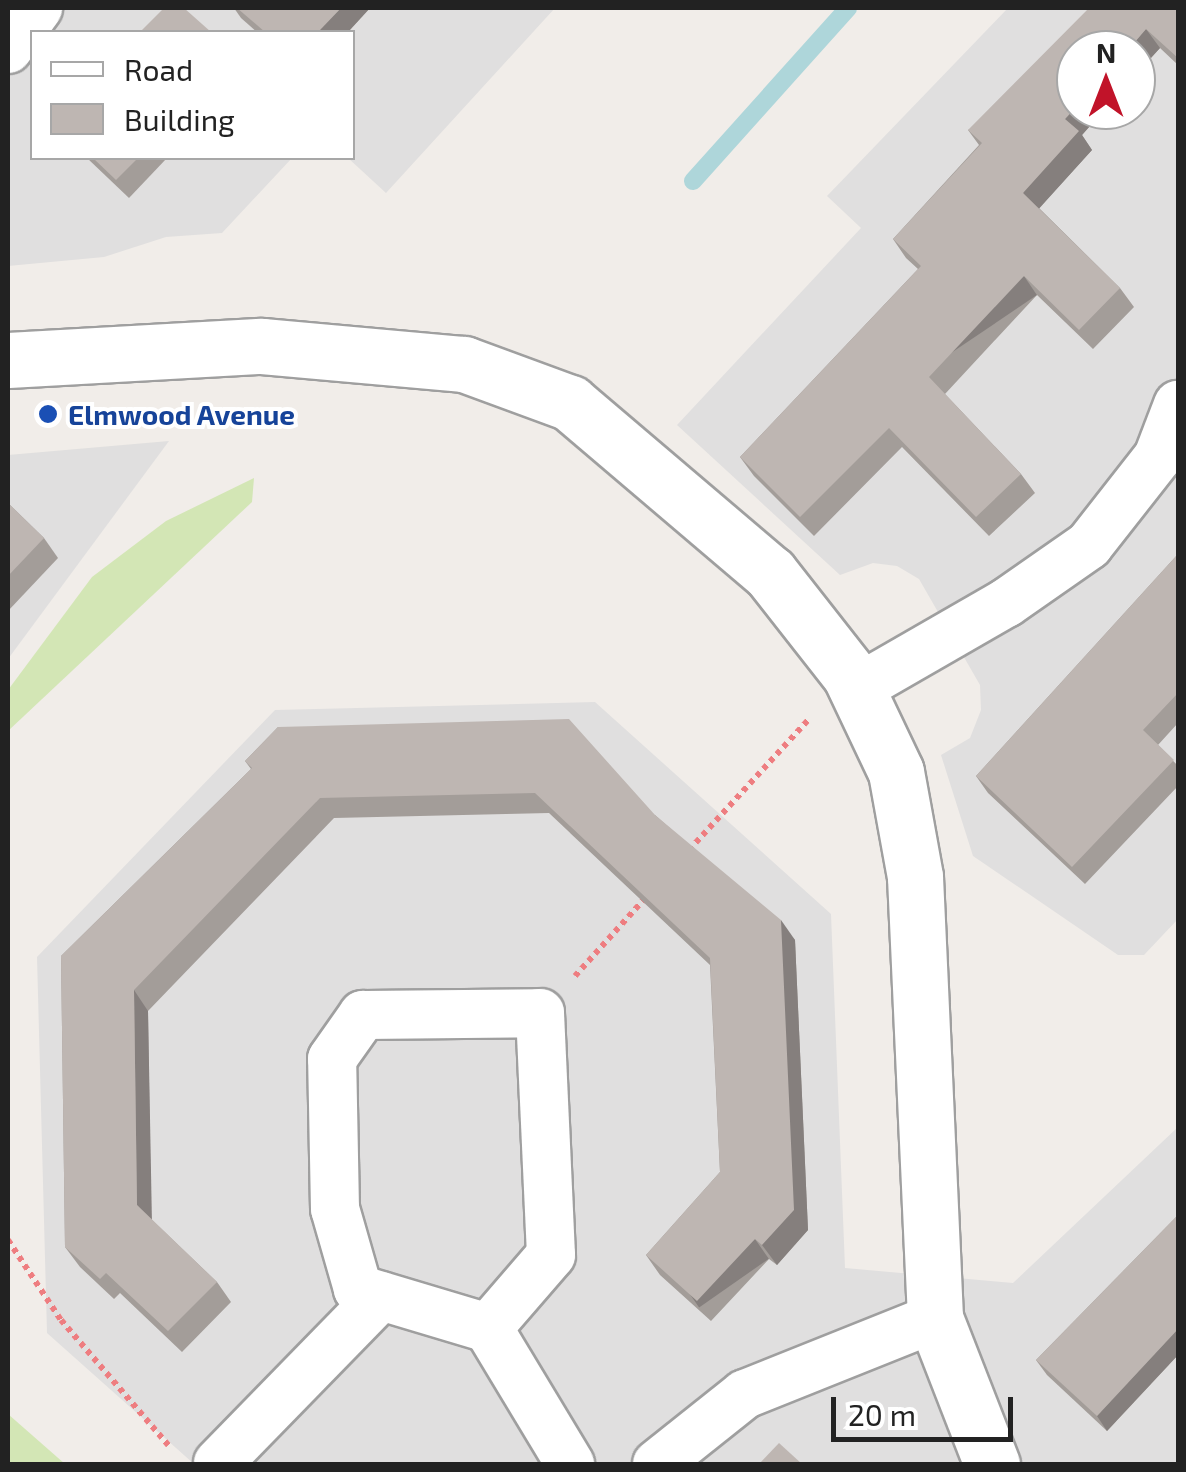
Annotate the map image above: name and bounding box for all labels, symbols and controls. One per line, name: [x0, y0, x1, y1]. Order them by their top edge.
legend: [30, 30, 355, 160]
north arrow: [1056, 30, 1156, 130]
text: N: [1096, 35, 1116, 69]
text: Road: [124, 51, 193, 87]
text: Building: [124, 101, 235, 137]
place label: Elmwood Avenue: [68, 397, 296, 431]
marker: Elmwood Avenue: [37, 403, 59, 425]
scale bar: [836, 1377, 1018, 1439]
text: 20 m: [848, 1396, 916, 1432]

